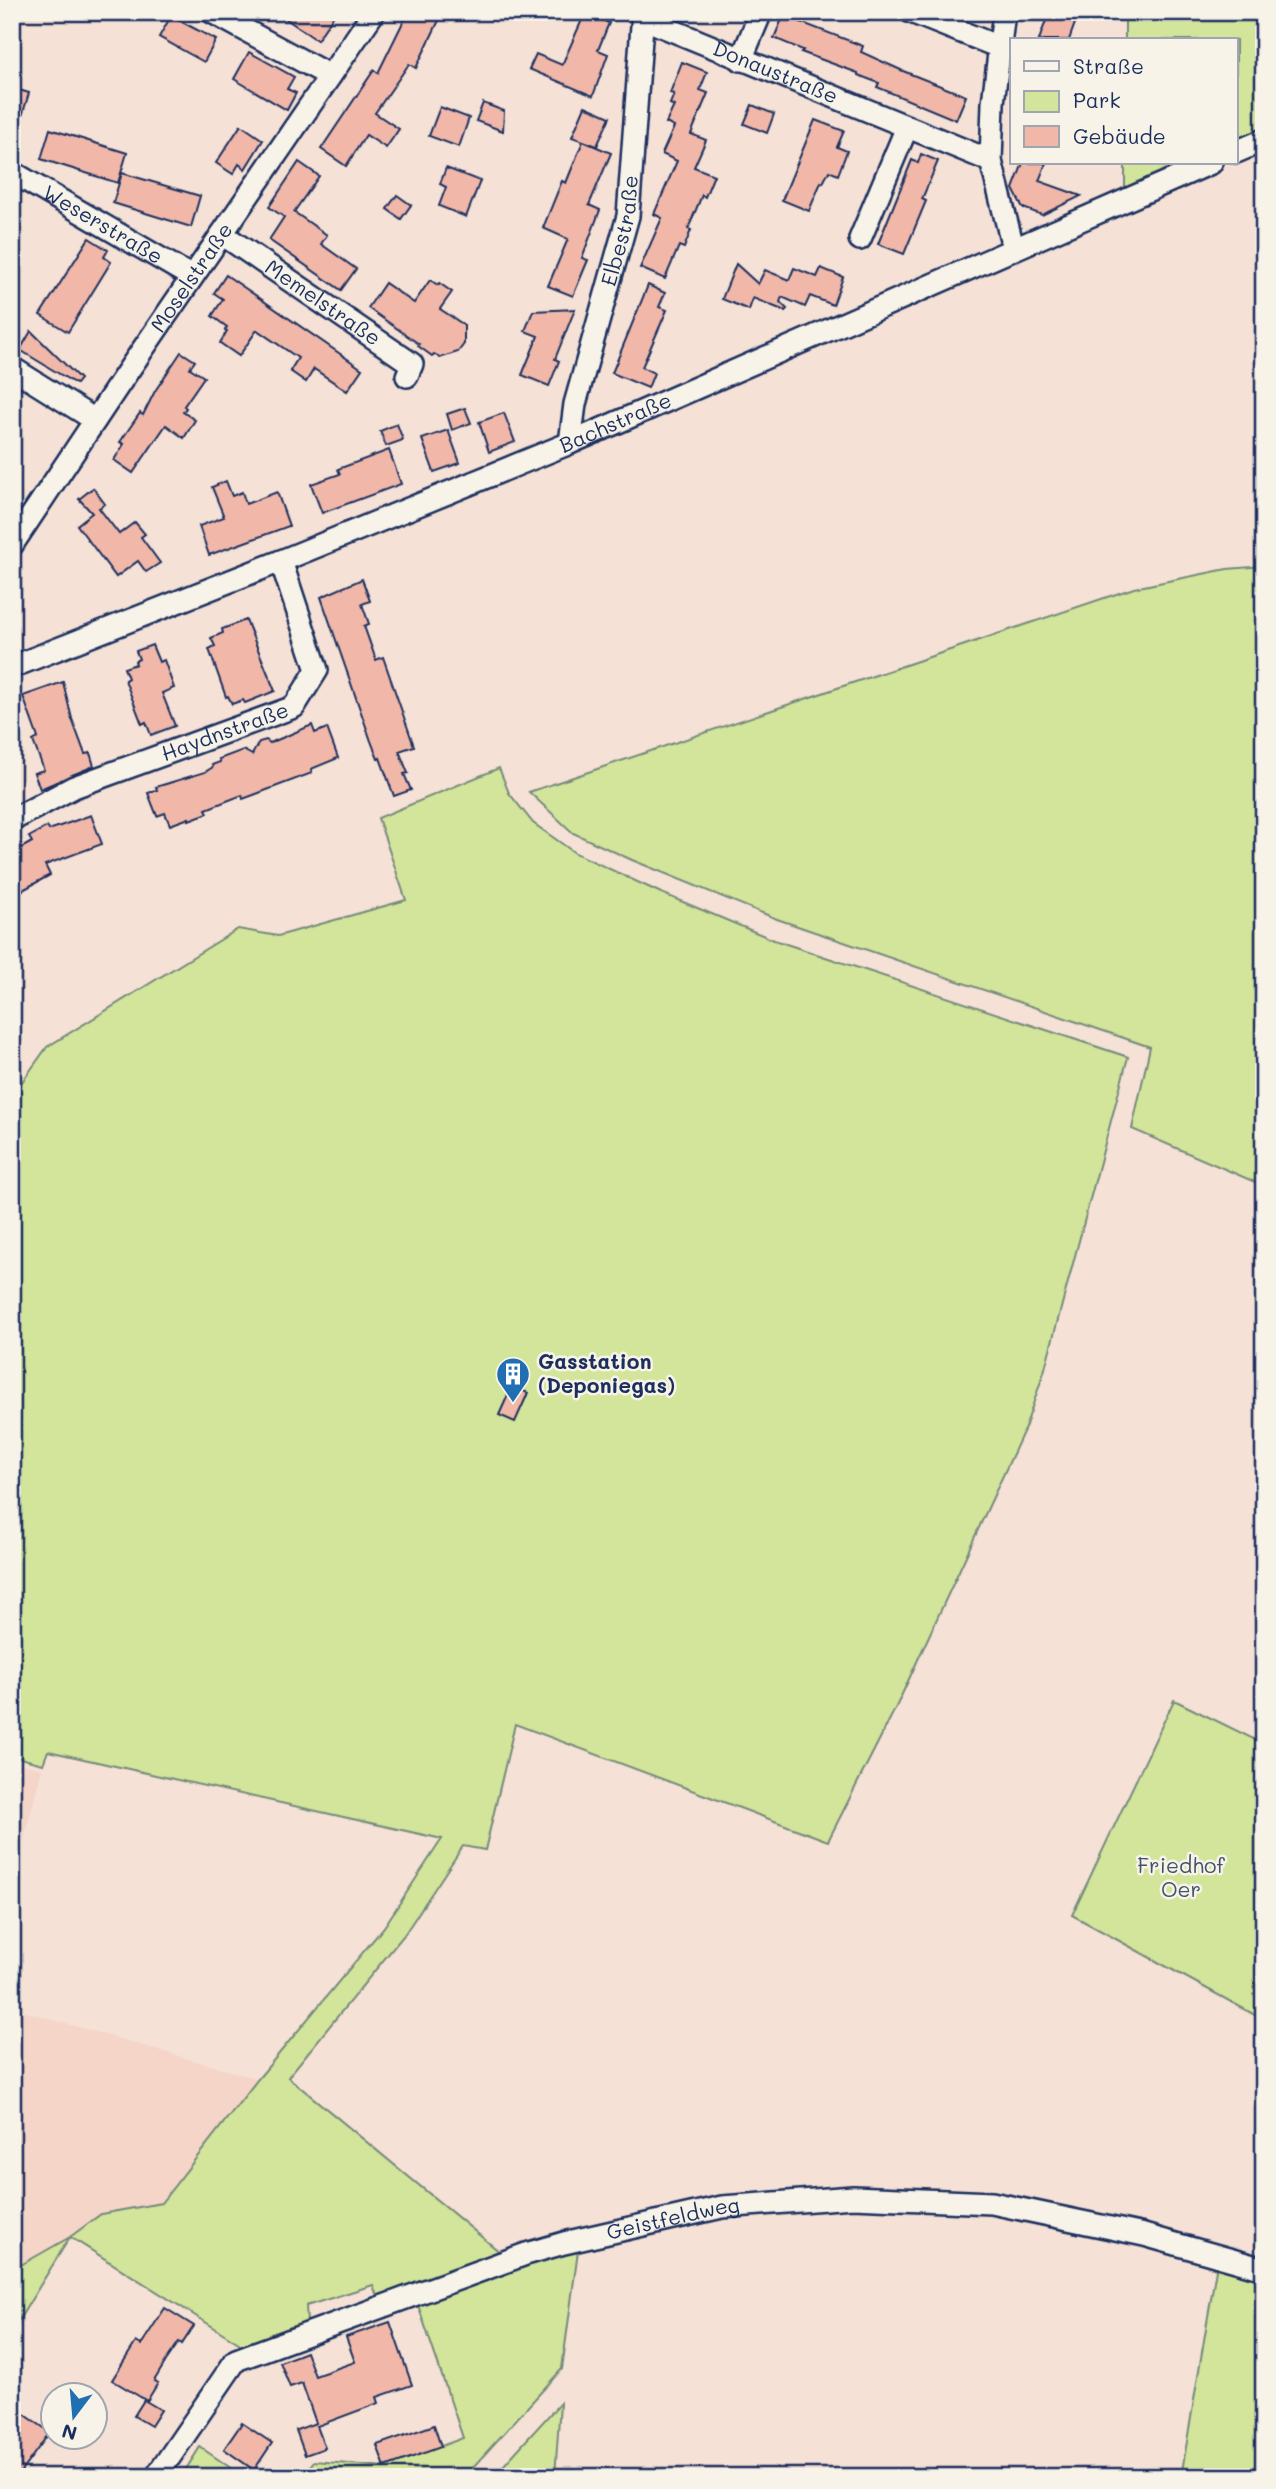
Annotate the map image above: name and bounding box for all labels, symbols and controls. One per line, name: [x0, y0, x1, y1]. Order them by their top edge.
street label: Donaustraße: [709, 34, 842, 109]
legend: [1010, 38, 1238, 164]
text: Straße: [1073, 52, 1144, 79]
text: Park: [1073, 86, 1121, 113]
text: Gebäude: [1073, 122, 1166, 149]
street label: Elbestraße: [594, 174, 643, 289]
street label: Weserstraße: [38, 178, 168, 269]
street label: Moselstraße: [143, 217, 238, 337]
street label: Memelstraße: [261, 253, 387, 351]
street label: Bachstraße: [555, 385, 675, 458]
street label: Haydnstraße: [157, 695, 292, 766]
place label: Gasstation (Deponiegas): [538, 1347, 675, 1398]
building icon: Gasstation (Deponiegas): [494, 1355, 532, 1404]
park label: Friedhof Oer: [1137, 1851, 1226, 1902]
street label: Geistfeldweg: [604, 2191, 741, 2245]
north arrow: [38, 2380, 108, 2450]
text: N: [59, 2419, 80, 2447]

